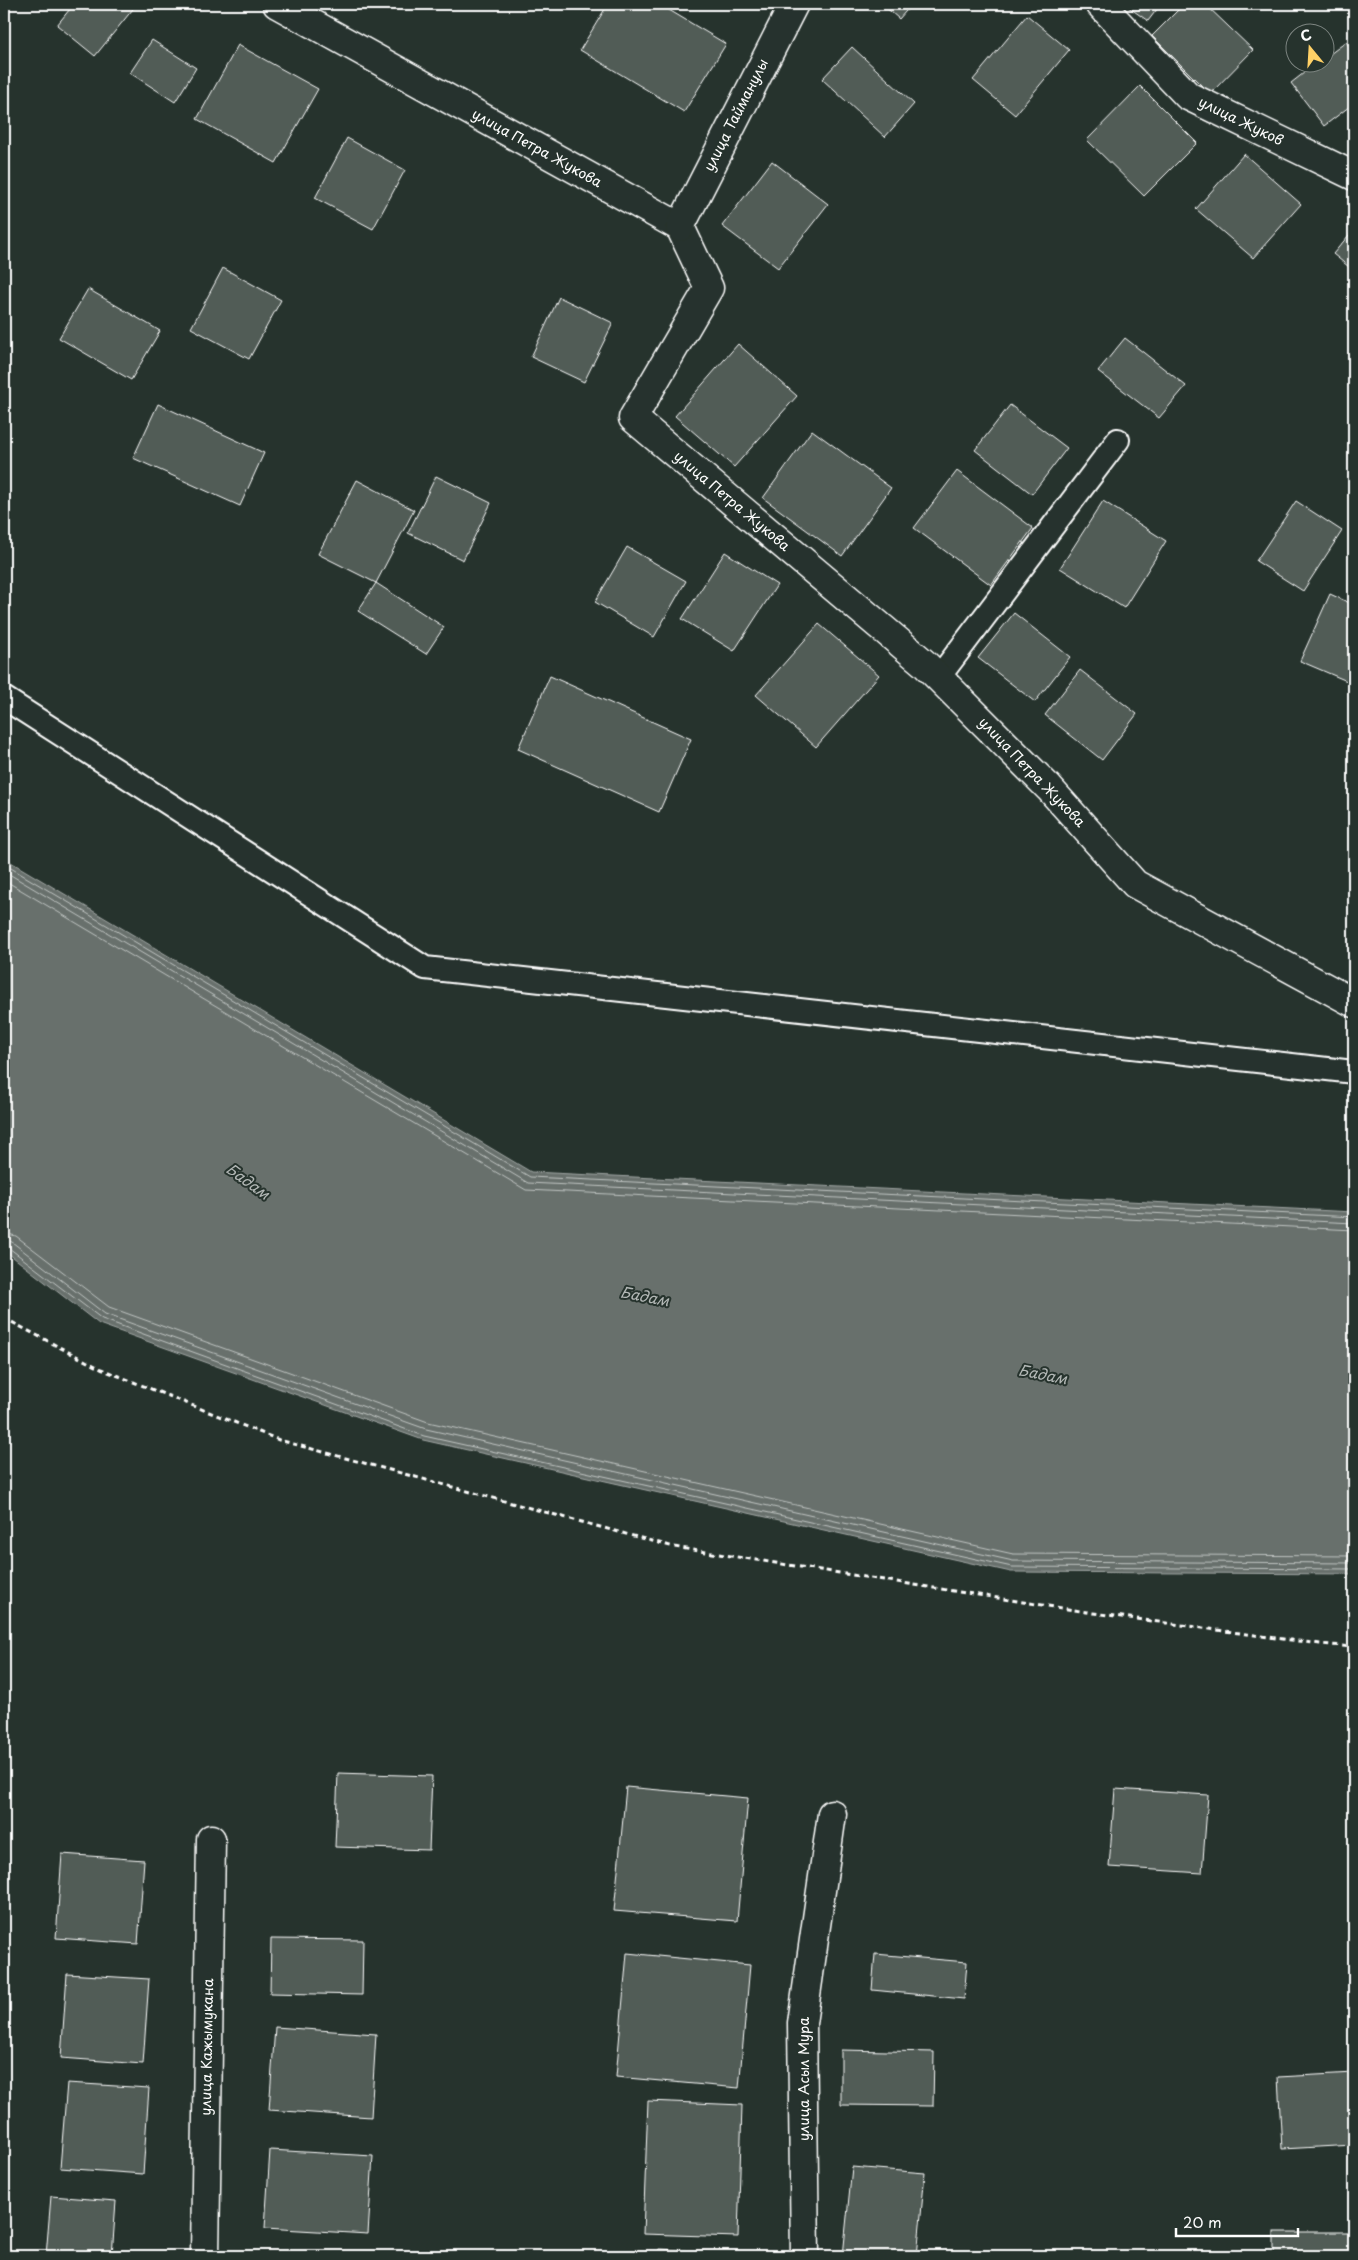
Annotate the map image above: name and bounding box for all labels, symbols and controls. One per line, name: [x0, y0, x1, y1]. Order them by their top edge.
north arrow: [1286, 22, 1336, 72]
text: С: [1298, 24, 1314, 47]
street label: улица Тайманулы: [698, 55, 773, 175]
street label: улица Жуков: [1195, 91, 1287, 150]
street label: улица Петра Жукова: [468, 103, 606, 192]
street label: улица Петра Жукова: [670, 446, 795, 556]
street label: улица Петра Жукова: [974, 712, 1091, 832]
water label: Бадам: [222, 1157, 276, 1205]
water label: Бадам: [619, 1280, 672, 1312]
water label: Бадам: [1017, 1358, 1070, 1390]
street label: улица Кажымукана: [195, 1978, 218, 2116]
street label: улица Асыл Мура: [793, 2017, 814, 2141]
scale bar: [1176, 2205, 1298, 2237]
text: 20 m: [1183, 2210, 1222, 2233]

